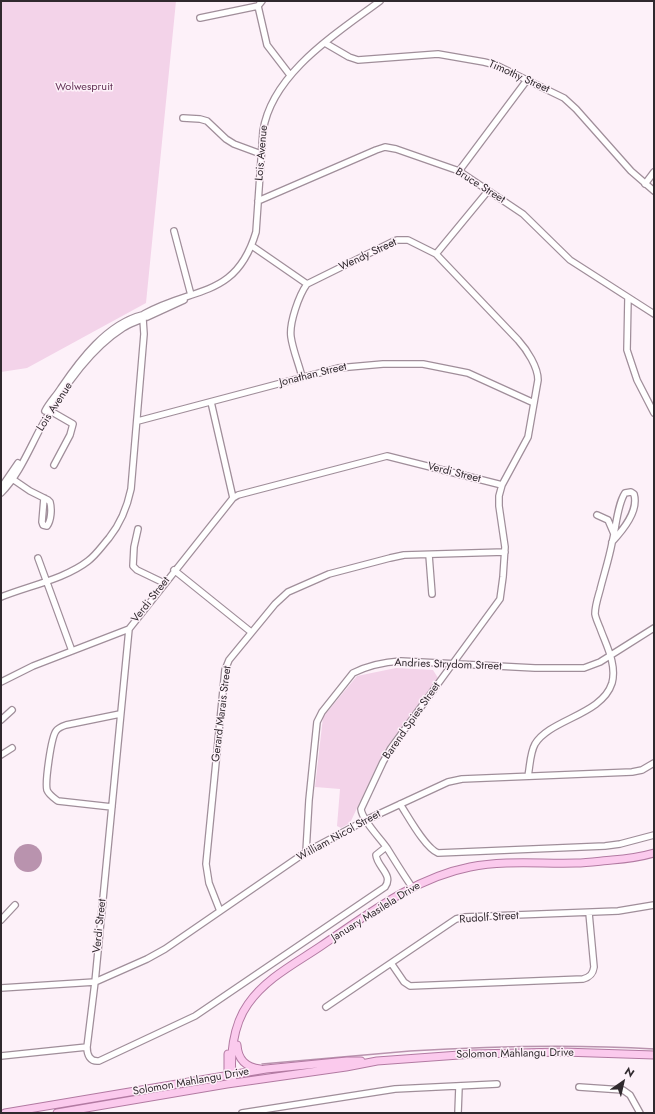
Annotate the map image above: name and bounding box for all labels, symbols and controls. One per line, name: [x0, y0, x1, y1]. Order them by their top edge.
street label: Timothy Street: [486, 58, 552, 96]
park label: Wolwespruit: [55, 80, 113, 94]
street label: Lois Avenue: [253, 125, 271, 181]
street label: Bruce Street: [453, 166, 507, 206]
street label: Wendy Street: [337, 236, 399, 274]
street label: Jonathan Street: [278, 360, 348, 390]
street label: Lois Avenue: [34, 380, 76, 434]
street label: Verdi Street: [426, 460, 482, 486]
street label: Verdi Street: [129, 574, 173, 626]
street label: Andries Strydom Street: [394, 657, 502, 673]
street label: Gerard Marais Street: [210, 665, 234, 763]
street label: Barend Spies Street: [381, 680, 443, 762]
street label: William Nicol Street: [295, 808, 383, 864]
street label: January Masilela Drive: [329, 879, 423, 945]
street label: Verdi Street: [91, 898, 109, 954]
street label: Rudolf Street: [459, 909, 519, 927]
street label: Solomon Mahlangu Drive: [456, 1046, 574, 1062]
north arrow: [603, 1062, 643, 1102]
text: N: [622, 1063, 638, 1081]
street label: Solomon Mahlangu Drive: [132, 1065, 250, 1099]

